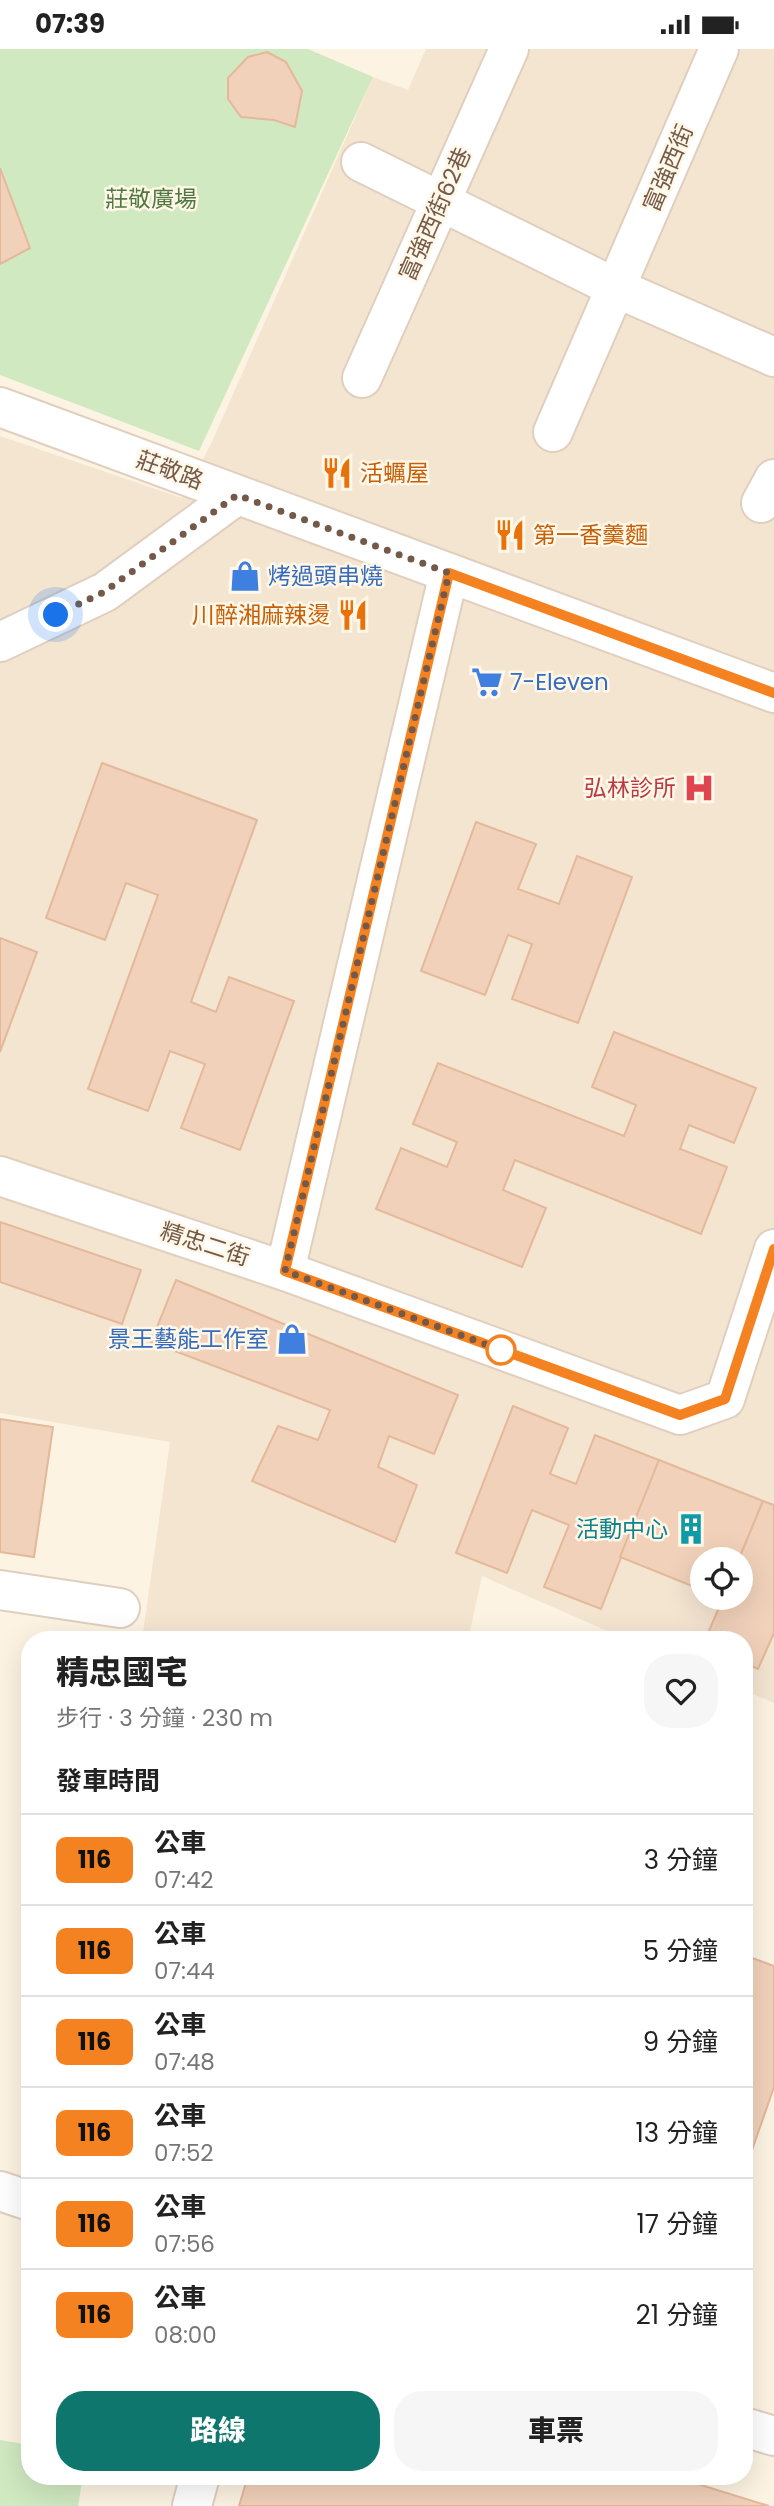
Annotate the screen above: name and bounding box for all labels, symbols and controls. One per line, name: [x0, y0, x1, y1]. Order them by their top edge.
text: 07:39: [35, 6, 105, 42]
street label: 富強西街: [635, 119, 701, 217]
street label: 富強西街62巷: [391, 142, 479, 286]
park label: 莊敬廣場: [105, 183, 197, 215]
street label: 莊敬路: [132, 443, 208, 497]
restaurant icon: 活蠣屋: [320, 456, 354, 490]
place label: 活蠣屋: [360, 457, 429, 489]
restaurant icon: 第一香羹麵: [493, 518, 527, 552]
place label: 第一香羹麵: [533, 519, 648, 551]
shop icon: 烤過頭串燒: [228, 559, 262, 593]
place label: 烤過頭串燒: [268, 560, 383, 592]
your location: [38, 597, 73, 632]
restaurant icon: 川醉湘麻辣燙: [336, 598, 370, 632]
place label: 川醉湘麻辣燙: [192, 599, 330, 631]
supermarket icon: 7-Eleven: [470, 665, 504, 699]
place label: 7-Eleven: [510, 666, 609, 698]
hospital icon: 弘林診所: [682, 771, 716, 805]
place label: 弘林診所: [584, 772, 676, 804]
street label: 精忠二街: [156, 1215, 254, 1273]
shop icon: 景王藝能工作室: [275, 1322, 309, 1356]
place label: 景王藝能工作室: [108, 1323, 269, 1355]
unlabelled marker: [486, 1335, 516, 1365]
building icon: 活動中心: [674, 1512, 708, 1546]
place label: 活動中心: [576, 1513, 668, 1545]
map controls: [690, 1547, 753, 1610]
button: locate: [690, 1547, 753, 1610]
text: 精忠國宅: [56, 1649, 188, 1696]
button: heart: [644, 1654, 718, 1728]
text: 步行 · 3 分鐘 · 230 m: [56, 1702, 273, 1734]
text: 發車時間: [56, 1763, 160, 1799]
text: 公車: [154, 1825, 206, 1861]
text: 3 分鐘: [644, 1842, 718, 1878]
text: 116: [78, 1843, 111, 1876]
text: 07:42: [154, 1864, 214, 1896]
text: 公車: [154, 1916, 206, 1952]
text: 5 分鐘: [643, 1933, 718, 1969]
text: 116: [78, 1934, 111, 1967]
text: 07:44: [154, 1955, 215, 1987]
text: 公車: [154, 2007, 206, 2043]
text: 9 分鐘: [643, 2024, 718, 2060]
text: 116: [78, 2025, 111, 2058]
text: 07:48: [154, 2046, 215, 2078]
text: 公車: [154, 2098, 206, 2134]
text: 13 分鐘: [635, 2115, 718, 2151]
text: 116: [78, 2116, 111, 2149]
text: 07:52: [154, 2137, 214, 2169]
text: 公車: [154, 2189, 206, 2225]
text: 17 分鐘: [637, 2206, 718, 2242]
text: 116: [78, 2207, 111, 2240]
text: 07:56: [154, 2228, 215, 2260]
text: 公車: [154, 2280, 206, 2316]
text: 21 分鐘: [636, 2297, 718, 2333]
text: 116: [78, 2298, 111, 2331]
text: 08:00: [154, 2319, 217, 2351]
button: 路線: [56, 2391, 380, 2471]
button: 車票: [394, 2391, 718, 2471]

